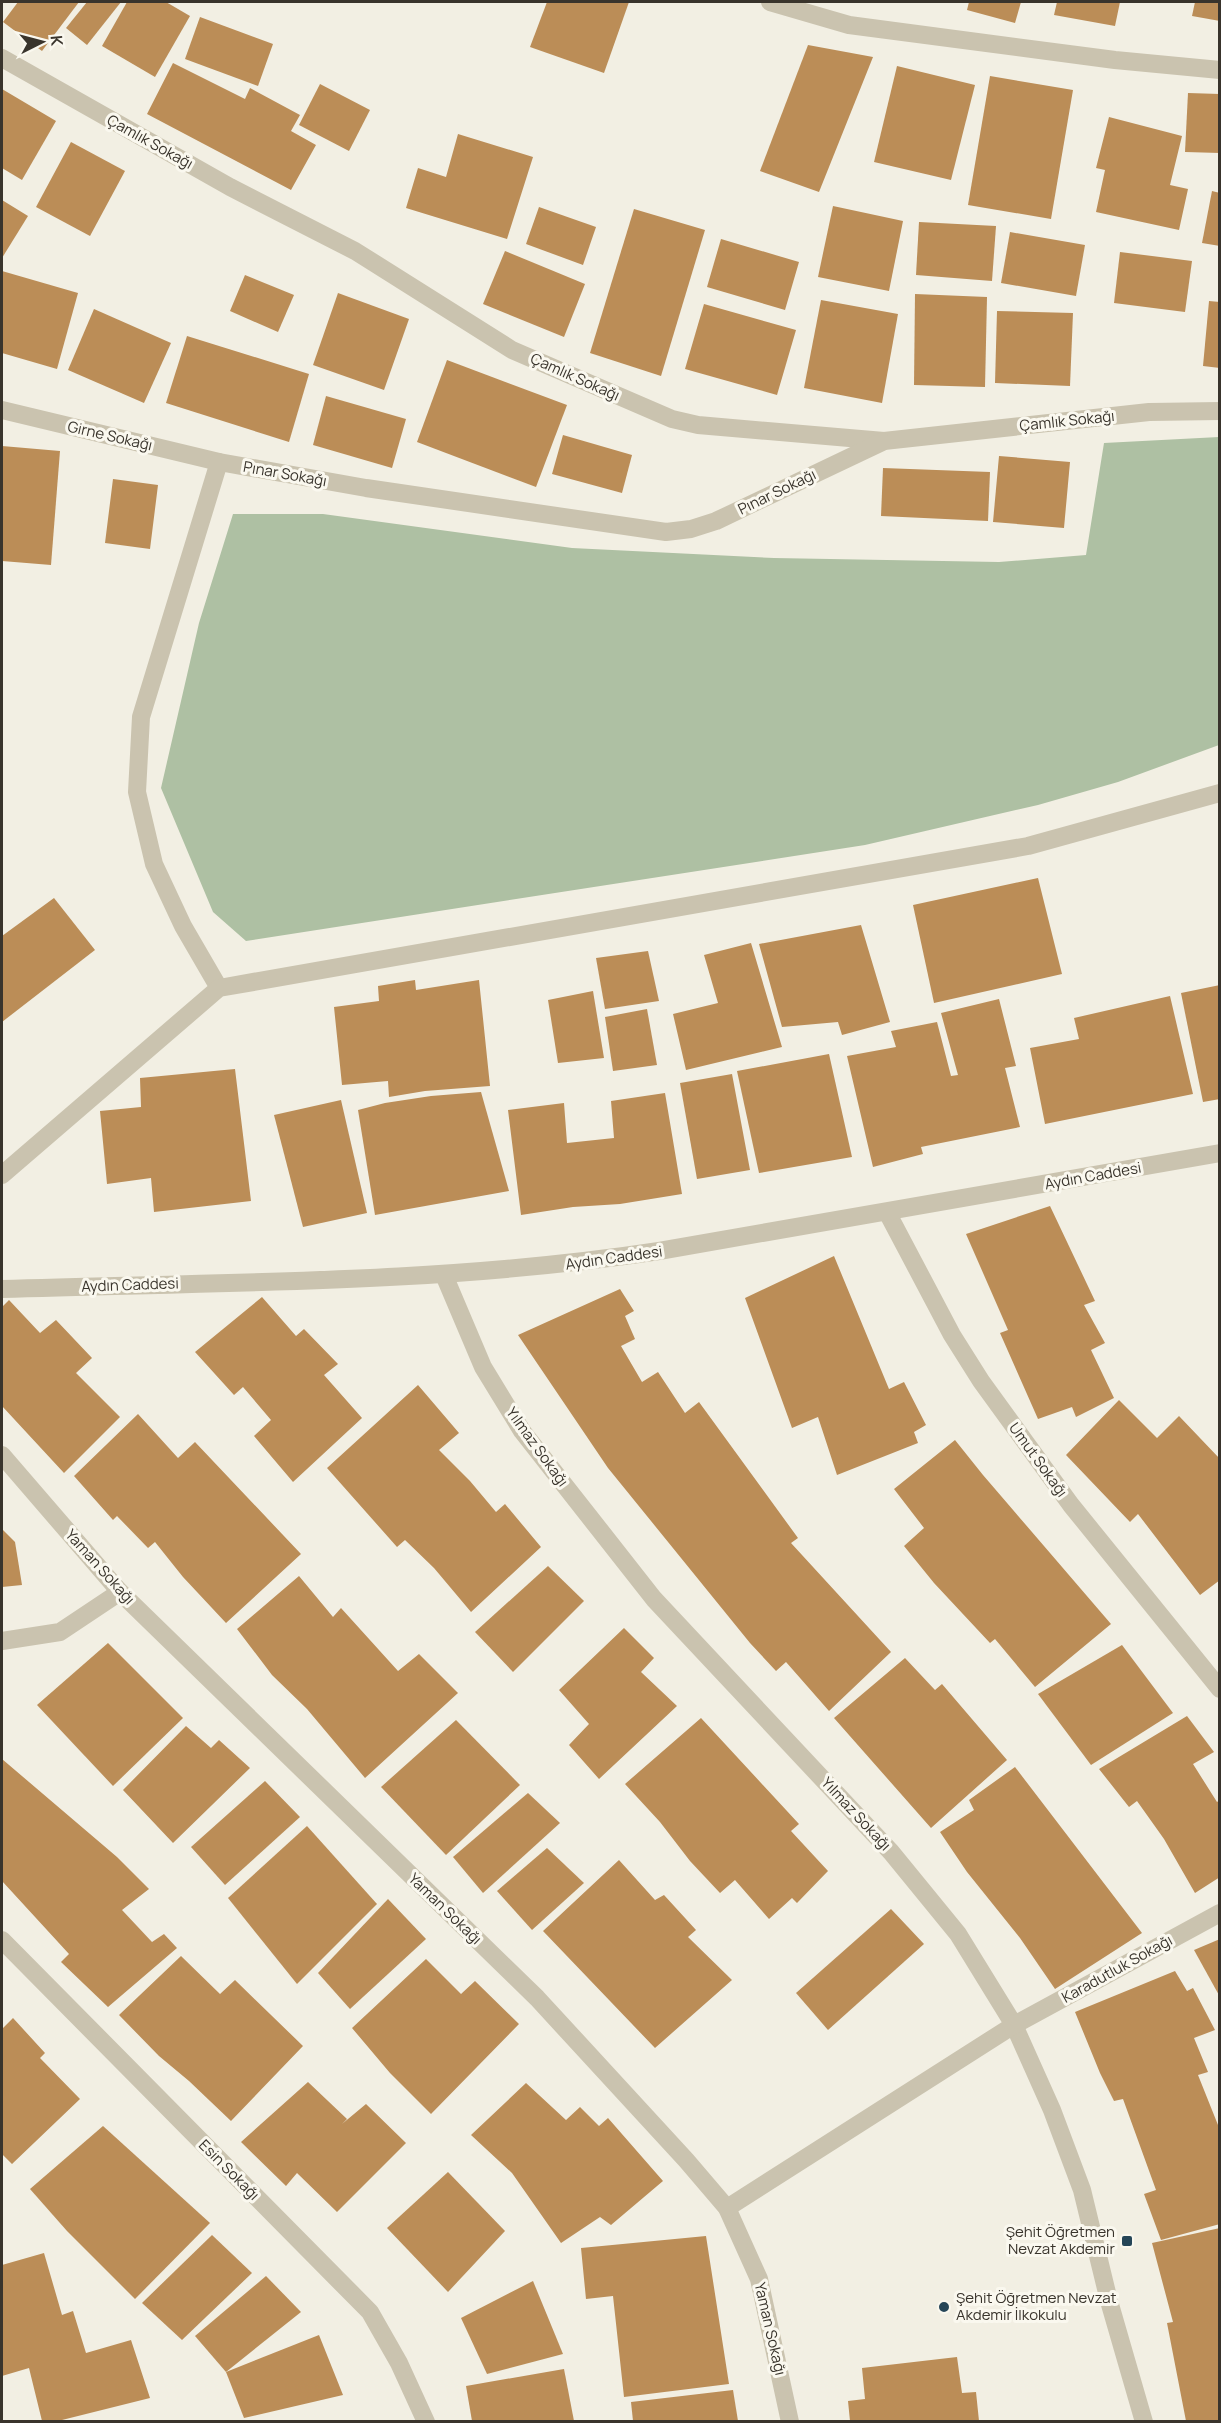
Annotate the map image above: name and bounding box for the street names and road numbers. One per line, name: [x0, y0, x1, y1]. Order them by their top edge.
street label: Çamlık Sokağı: [103, 109, 197, 174]
street label: Çamlık Sokağı: [527, 348, 623, 406]
street label: Çamlık Sokağı: [1018, 405, 1116, 436]
street label: Girne Sokağı: [66, 416, 155, 455]
street label: Pınar Sokağı: [242, 456, 329, 491]
street label: Pınar Sokağı: [734, 464, 819, 520]
street label: Aydın Caddesi: [1043, 1157, 1143, 1194]
street label: Aydın Caddesi: [564, 1240, 664, 1275]
street label: Aydın Caddesi: [81, 1272, 179, 1297]
street label: Yılmaz Sokağı: [501, 1403, 573, 1491]
street label: Umut Sokağı: [1004, 1418, 1073, 1501]
street label: Yaman Sokağı: [61, 1524, 140, 1609]
street label: Yılmaz Sokağı: [817, 1772, 896, 1855]
street label: Yaman Sokağı: [404, 1868, 487, 1949]
street label: Karadutluk Sokağı: [1058, 1929, 1176, 2008]
street label: Esin Sokağı: [194, 2135, 264, 2205]
street label: Yaman Sokağı: [750, 2280, 791, 2377]

